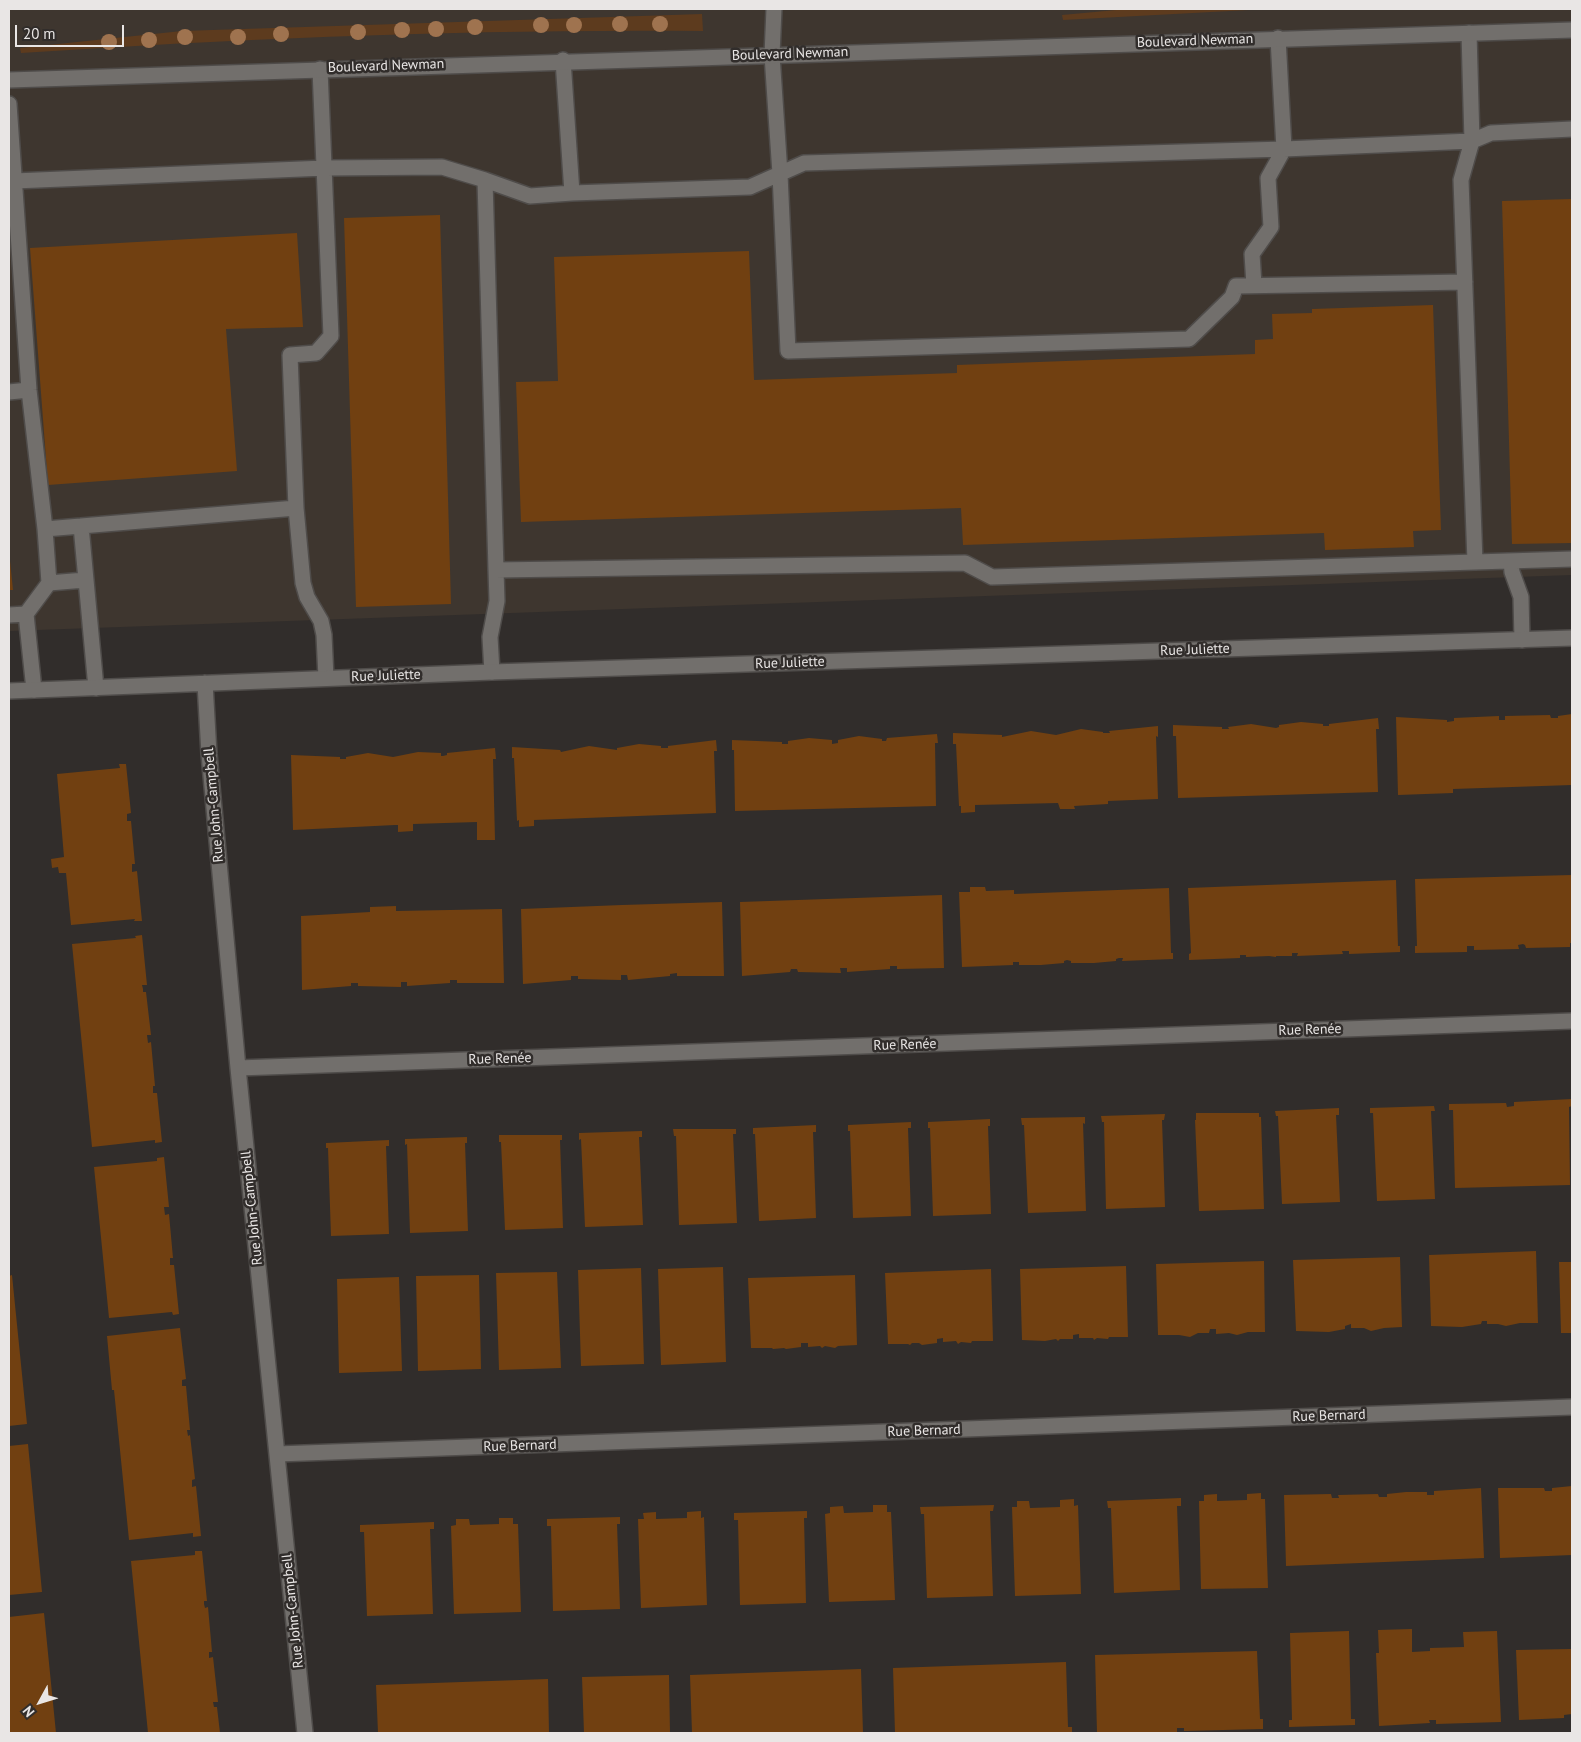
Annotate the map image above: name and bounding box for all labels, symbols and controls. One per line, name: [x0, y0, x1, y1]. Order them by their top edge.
scale bar: [18, 15, 126, 47]
text: 20 m: [23, 24, 56, 43]
street label: Boulevard Newman: [1137, 31, 1253, 51]
street label: Boulevard Newman: [732, 44, 848, 64]
street label: Boulevard Newman: [328, 56, 444, 76]
street label: Rue Juliette: [1160, 640, 1230, 660]
street label: Rue Juliette: [755, 653, 825, 673]
street label: Rue Juliette: [351, 666, 421, 686]
street label: Rue John-Campbell: [201, 747, 227, 863]
street label: Rue Renée: [1278, 1021, 1342, 1039]
street label: Rue Renée: [873, 1036, 937, 1054]
street label: Rue Renée: [468, 1050, 532, 1068]
street label: Rue John-Campbell: [238, 1150, 266, 1266]
street label: Rue Bernard: [1292, 1406, 1366, 1426]
street label: Rue Bernard: [887, 1421, 961, 1441]
street label: Rue Bernard: [483, 1436, 557, 1456]
street label: Rue John-Campbell: [279, 1553, 307, 1669]
north arrow: [15, 1677, 65, 1727]
text: N: [18, 1702, 38, 1721]

